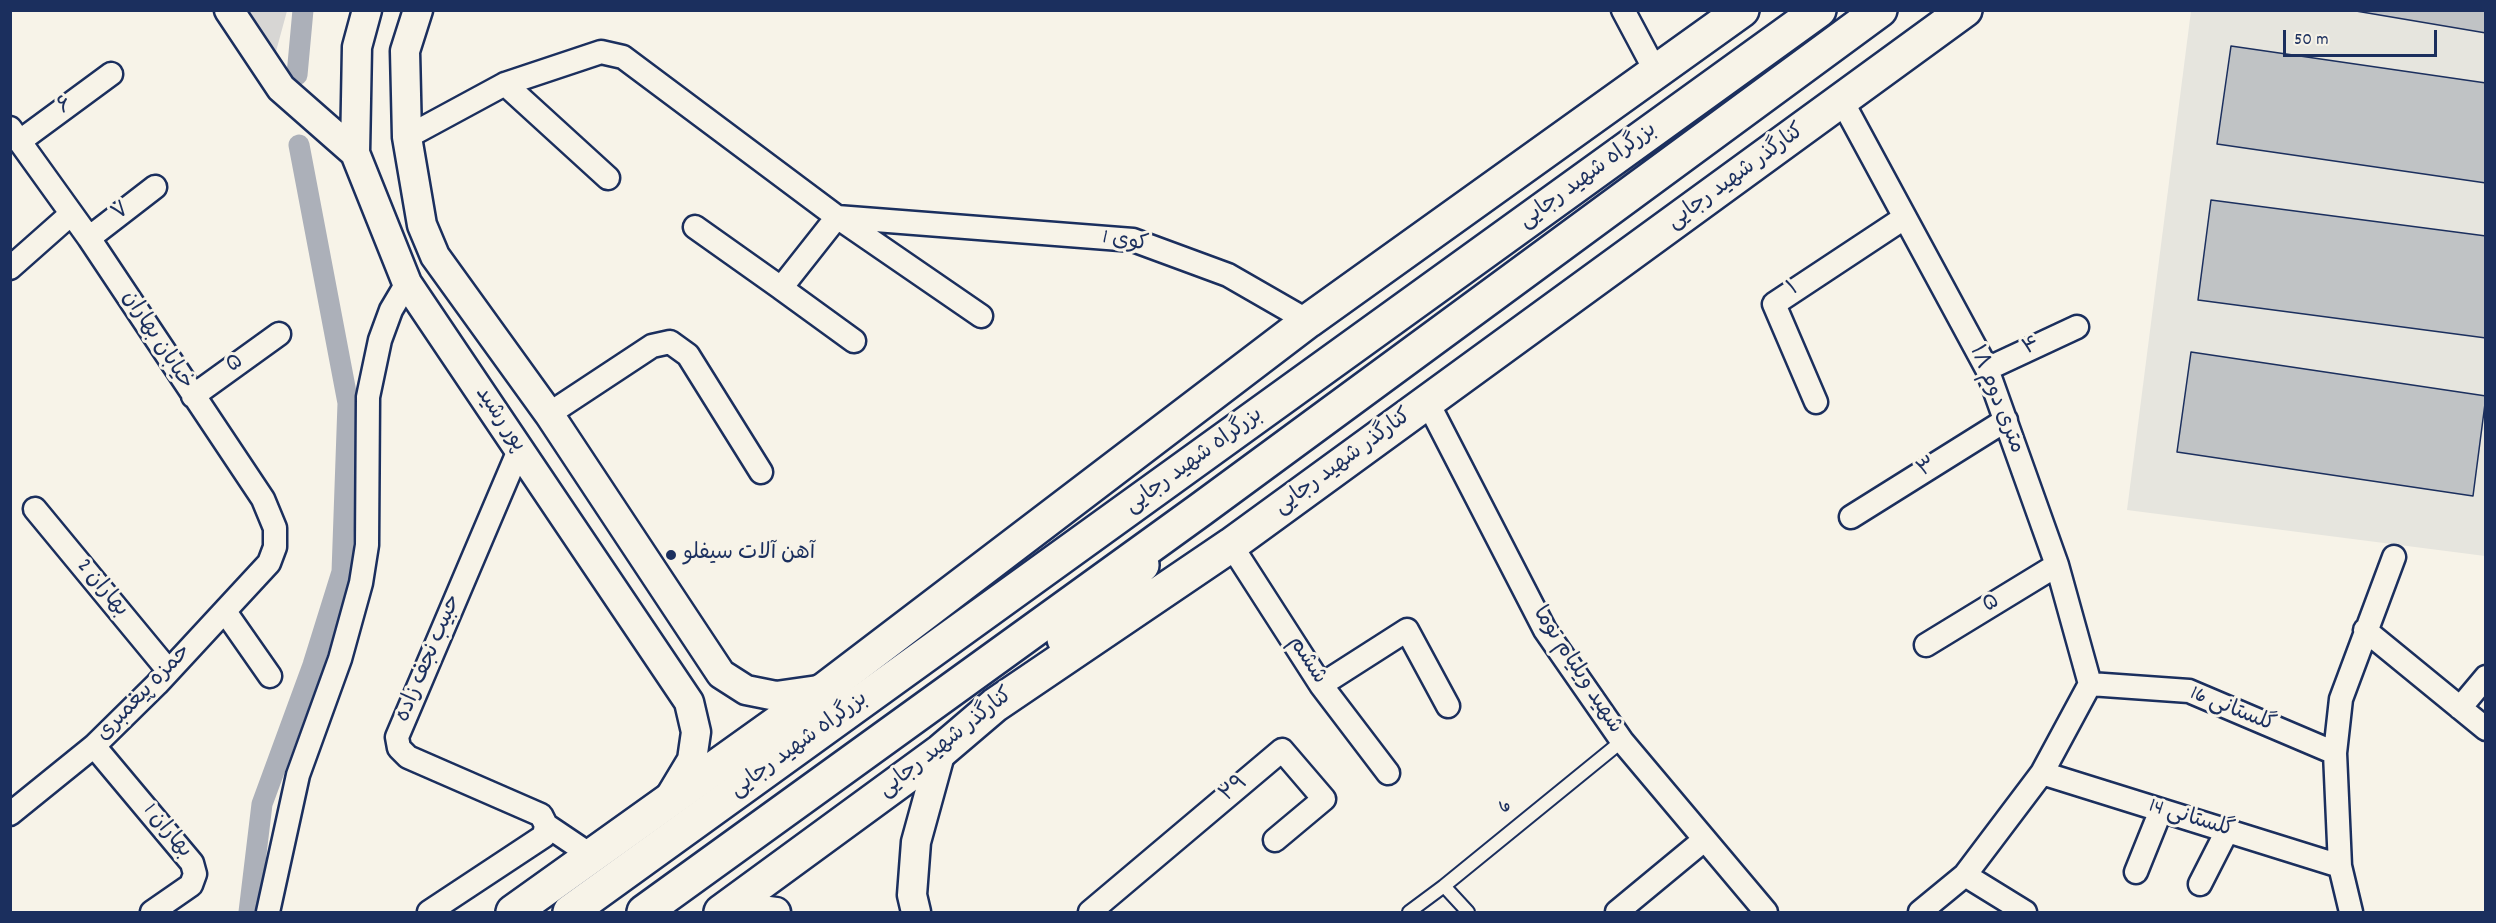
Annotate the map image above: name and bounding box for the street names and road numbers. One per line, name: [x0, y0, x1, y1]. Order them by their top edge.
street label: ۶: [53, 92, 79, 122]
street label: بزرگراه شهید رجایی: [1515, 118, 1663, 236]
street label: کنارگذر شهید رجایی: [1663, 119, 1811, 237]
street label: ۷: [108, 198, 136, 228]
street label: کوی 1: [1100, 226, 1150, 260]
street label: ۱: [1783, 277, 1805, 303]
street label: خیابان بهاران: [114, 287, 198, 395]
street label: ۴: [2019, 333, 2045, 363]
street label: ۱۸ متری دوم: [1961, 342, 2029, 458]
street label: ۵: [222, 350, 250, 380]
street label: پور رشید: [468, 382, 530, 458]
street label: بزرگراه شهید رجایی: [1121, 403, 1269, 521]
street label: کنارگذر شهید رجایی: [1270, 404, 1418, 522]
street label: ۳: [1913, 453, 1943, 485]
street label: بهاران 2: [69, 555, 133, 623]
street label: ۵: [1979, 590, 2005, 620]
street label: حبیب نجف زاده: [391, 591, 469, 727]
street label: شهید ویلیام توما: [1525, 602, 1627, 740]
street label: ششم: [1281, 632, 1331, 690]
street label: حمزه پیغمبری: [92, 640, 198, 748]
street label: گلستانی 16: [2186, 682, 2278, 740]
street label: کنارگذر شهید رجایی: [874, 683, 1020, 805]
street label: بزرگراه شهید رجایی: [726, 687, 874, 805]
street label: ۲۹: [1216, 771, 1254, 809]
street label: 6: [1494, 794, 1518, 822]
street label: گلستانی 14: [2145, 795, 2237, 845]
street label: بهاران 1: [136, 799, 196, 865]

